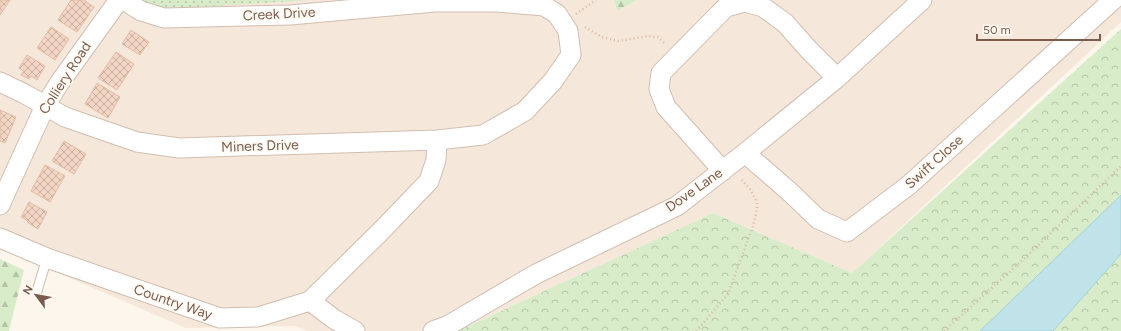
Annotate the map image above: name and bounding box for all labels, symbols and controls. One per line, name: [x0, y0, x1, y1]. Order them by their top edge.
street label: Creek Drive: [242, 4, 316, 24]
scale bar: [977, 16, 1100, 42]
text: 50 m: [983, 23, 1011, 37]
street label: Colliery Road: [35, 39, 95, 117]
street label: Swift Close: [901, 131, 967, 192]
street label: Miners Drive: [221, 136, 299, 156]
street label: Dove Lane: [662, 164, 726, 216]
north arrow: [16, 275, 56, 315]
street label: Country Way: [131, 281, 215, 324]
text: N: [20, 283, 36, 297]

